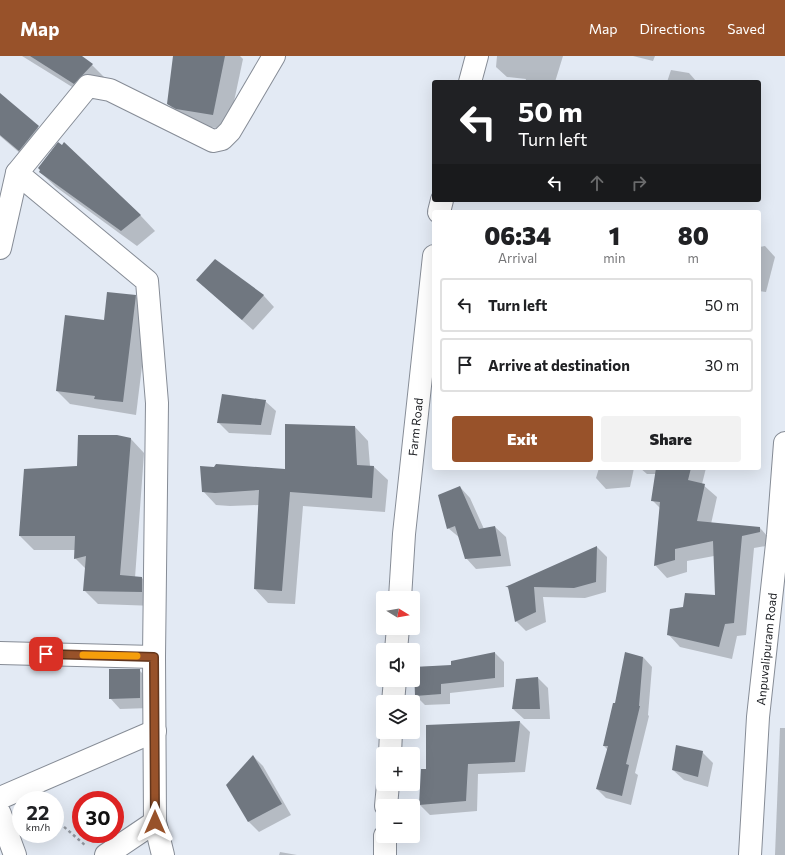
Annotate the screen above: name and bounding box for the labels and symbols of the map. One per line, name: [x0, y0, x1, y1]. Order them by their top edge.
street label: Farm Road: [405, 397, 425, 457]
north arrow: [376, 591, 420, 635]
street label: Anpuvalipuram Road: [753, 592, 779, 706]
pin: [29, 637, 63, 671]
speed limit sign: 30: [72, 791, 124, 843]
position arrow: [134, 801, 176, 843]

